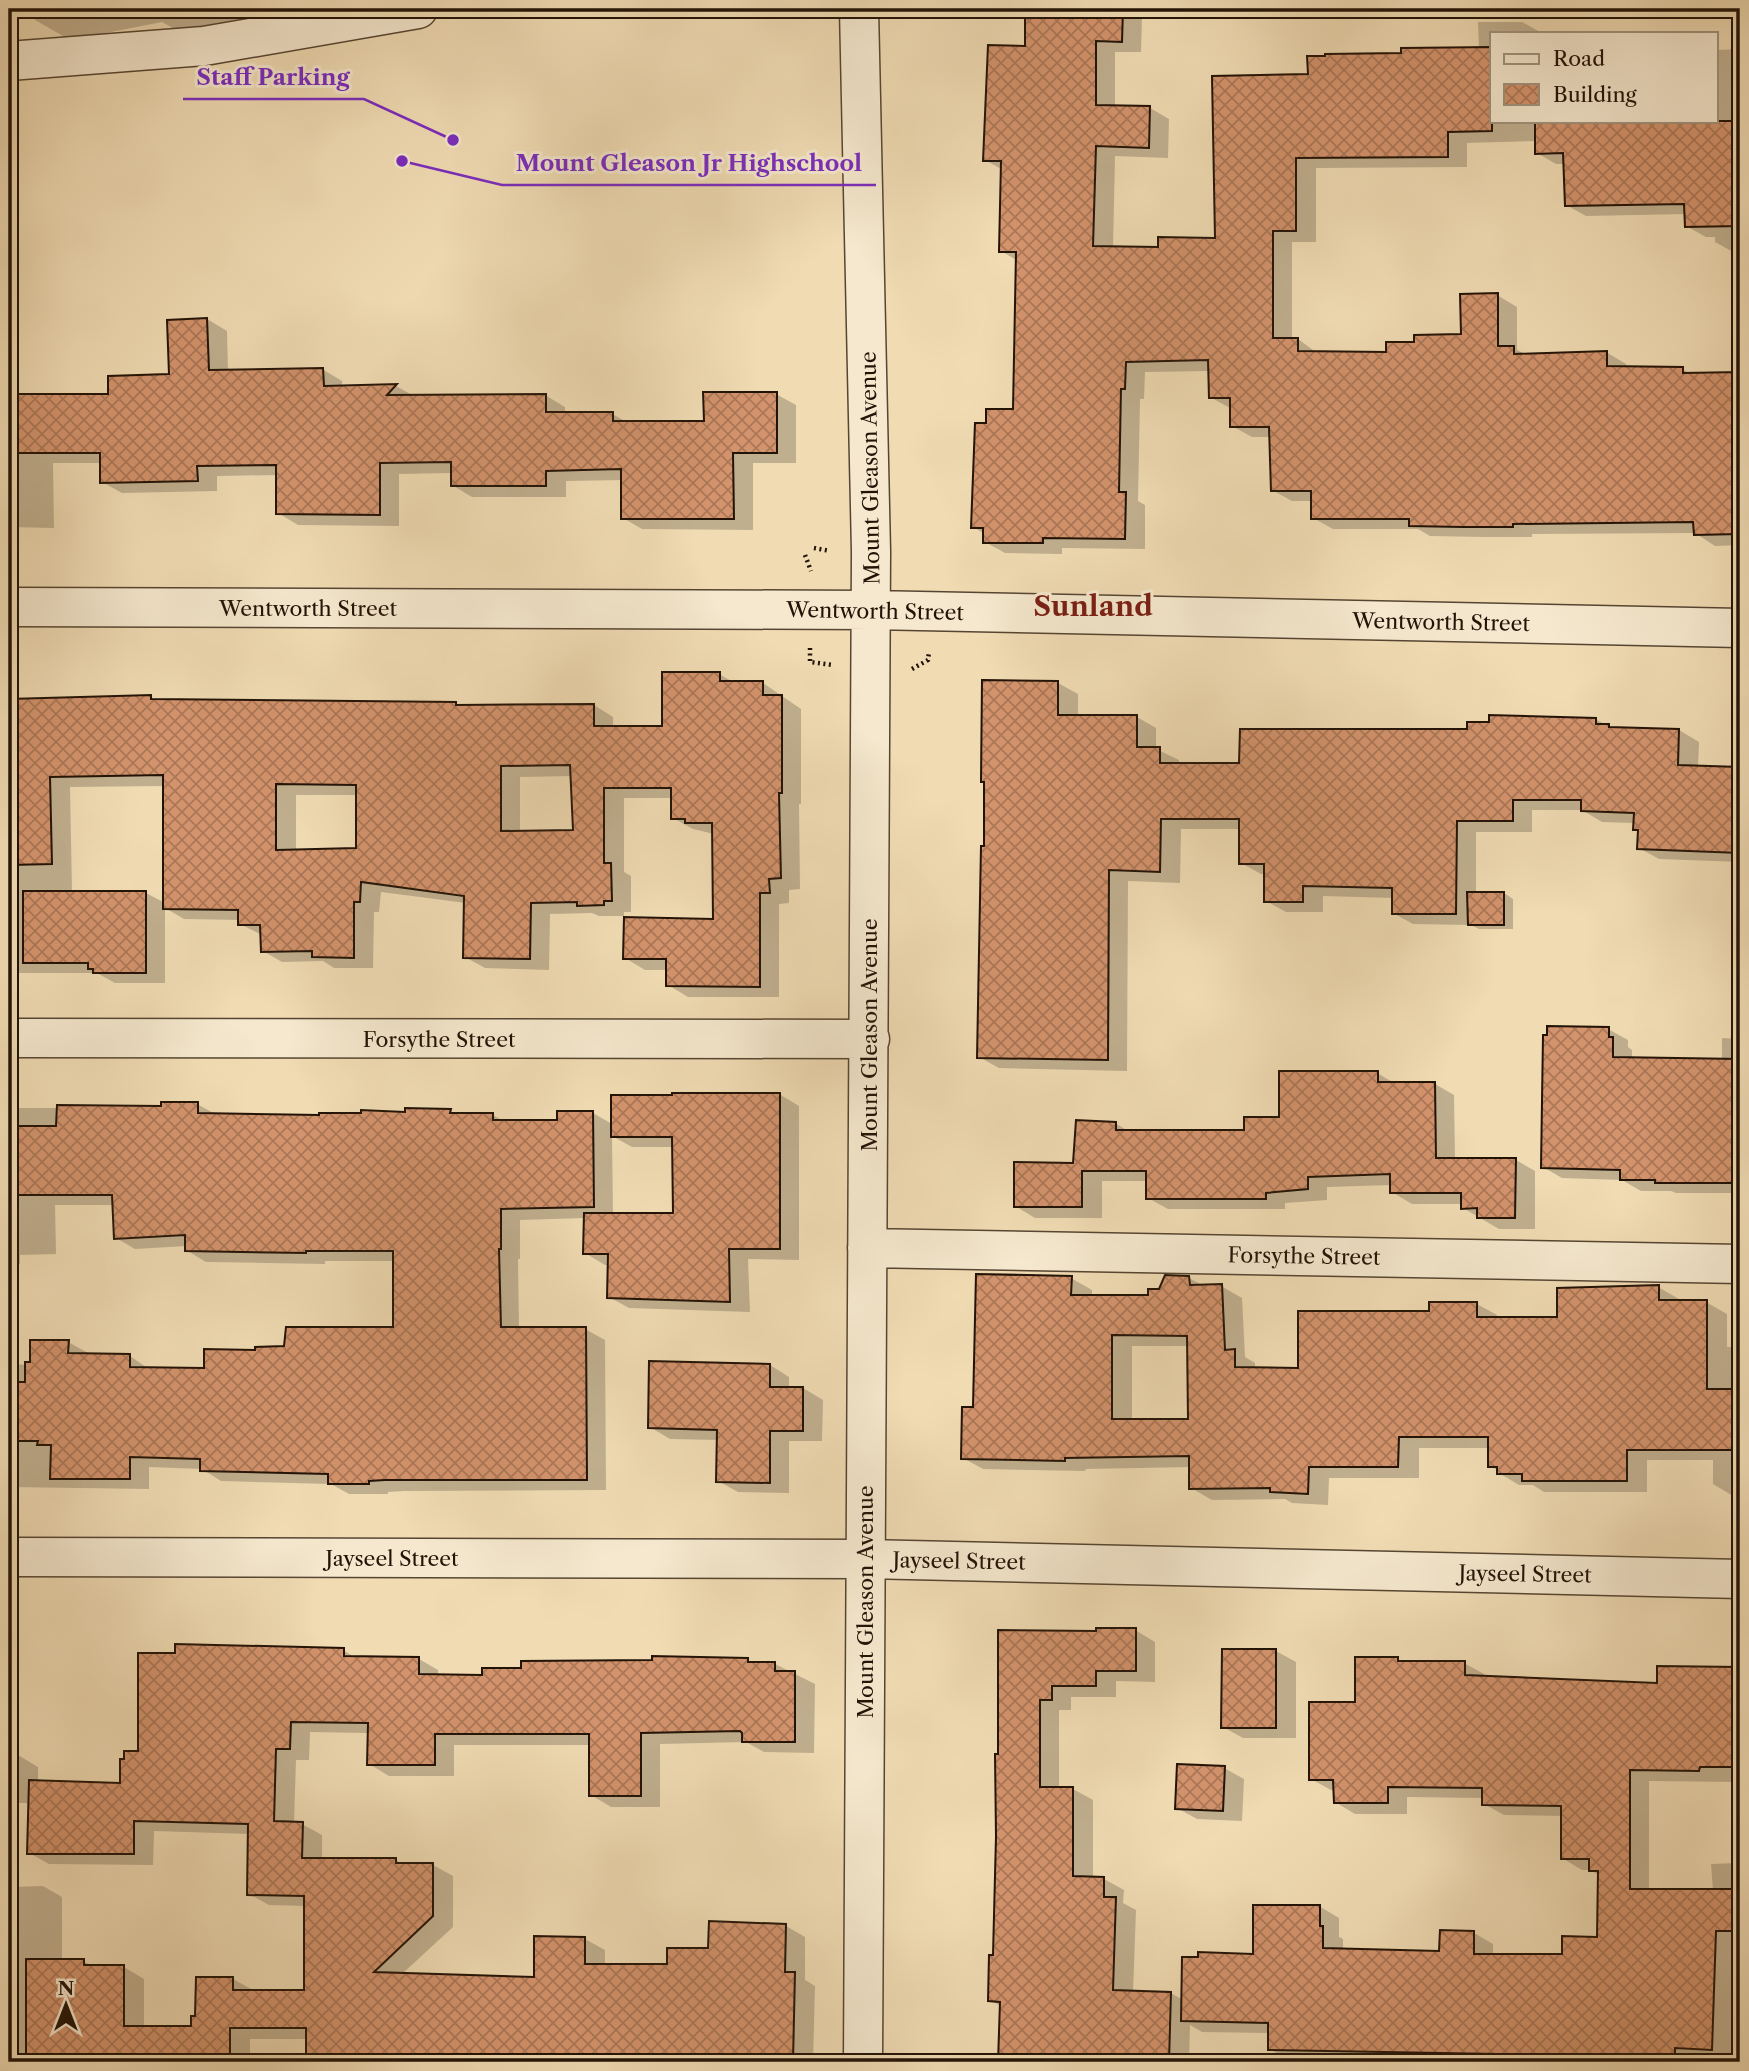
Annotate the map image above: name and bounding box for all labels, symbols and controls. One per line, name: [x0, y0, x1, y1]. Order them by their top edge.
legend: [1490, 32, 1718, 122]
text: Road: [1553, 46, 1605, 71]
callout: Staff Parking: [183, 55, 364, 99]
text: Staff Parking: [196, 63, 350, 91]
text: Building: [1553, 82, 1638, 107]
callout: Mount Gleason Jr Highschool: [502, 141, 876, 185]
text: Mount Gleason Jr Highschool: [516, 149, 862, 177]
street label: Mount Gleason Avenue: [855, 351, 885, 585]
district label: Sunland: [1033, 589, 1153, 623]
street label: Wentworth Street: [218, 596, 397, 621]
street label: Wentworth Street: [785, 597, 965, 625]
street label: Wentworth Street: [1351, 608, 1531, 636]
street label: Mount Gleason Avenue: [857, 918, 882, 1152]
street label: Forsythe Street: [363, 1027, 516, 1052]
street label: Forsythe Street: [1227, 1242, 1381, 1270]
street label: Mount Gleason Avenue: [853, 1485, 878, 1719]
street label: Jayseel Street: [322, 1546, 459, 1571]
street label: Jayseel Street: [889, 1547, 1026, 1575]
street label: Jayseel Street: [1455, 1560, 1592, 1588]
north arrow: [32, 1969, 102, 2039]
text: N: [58, 1977, 74, 2000]

